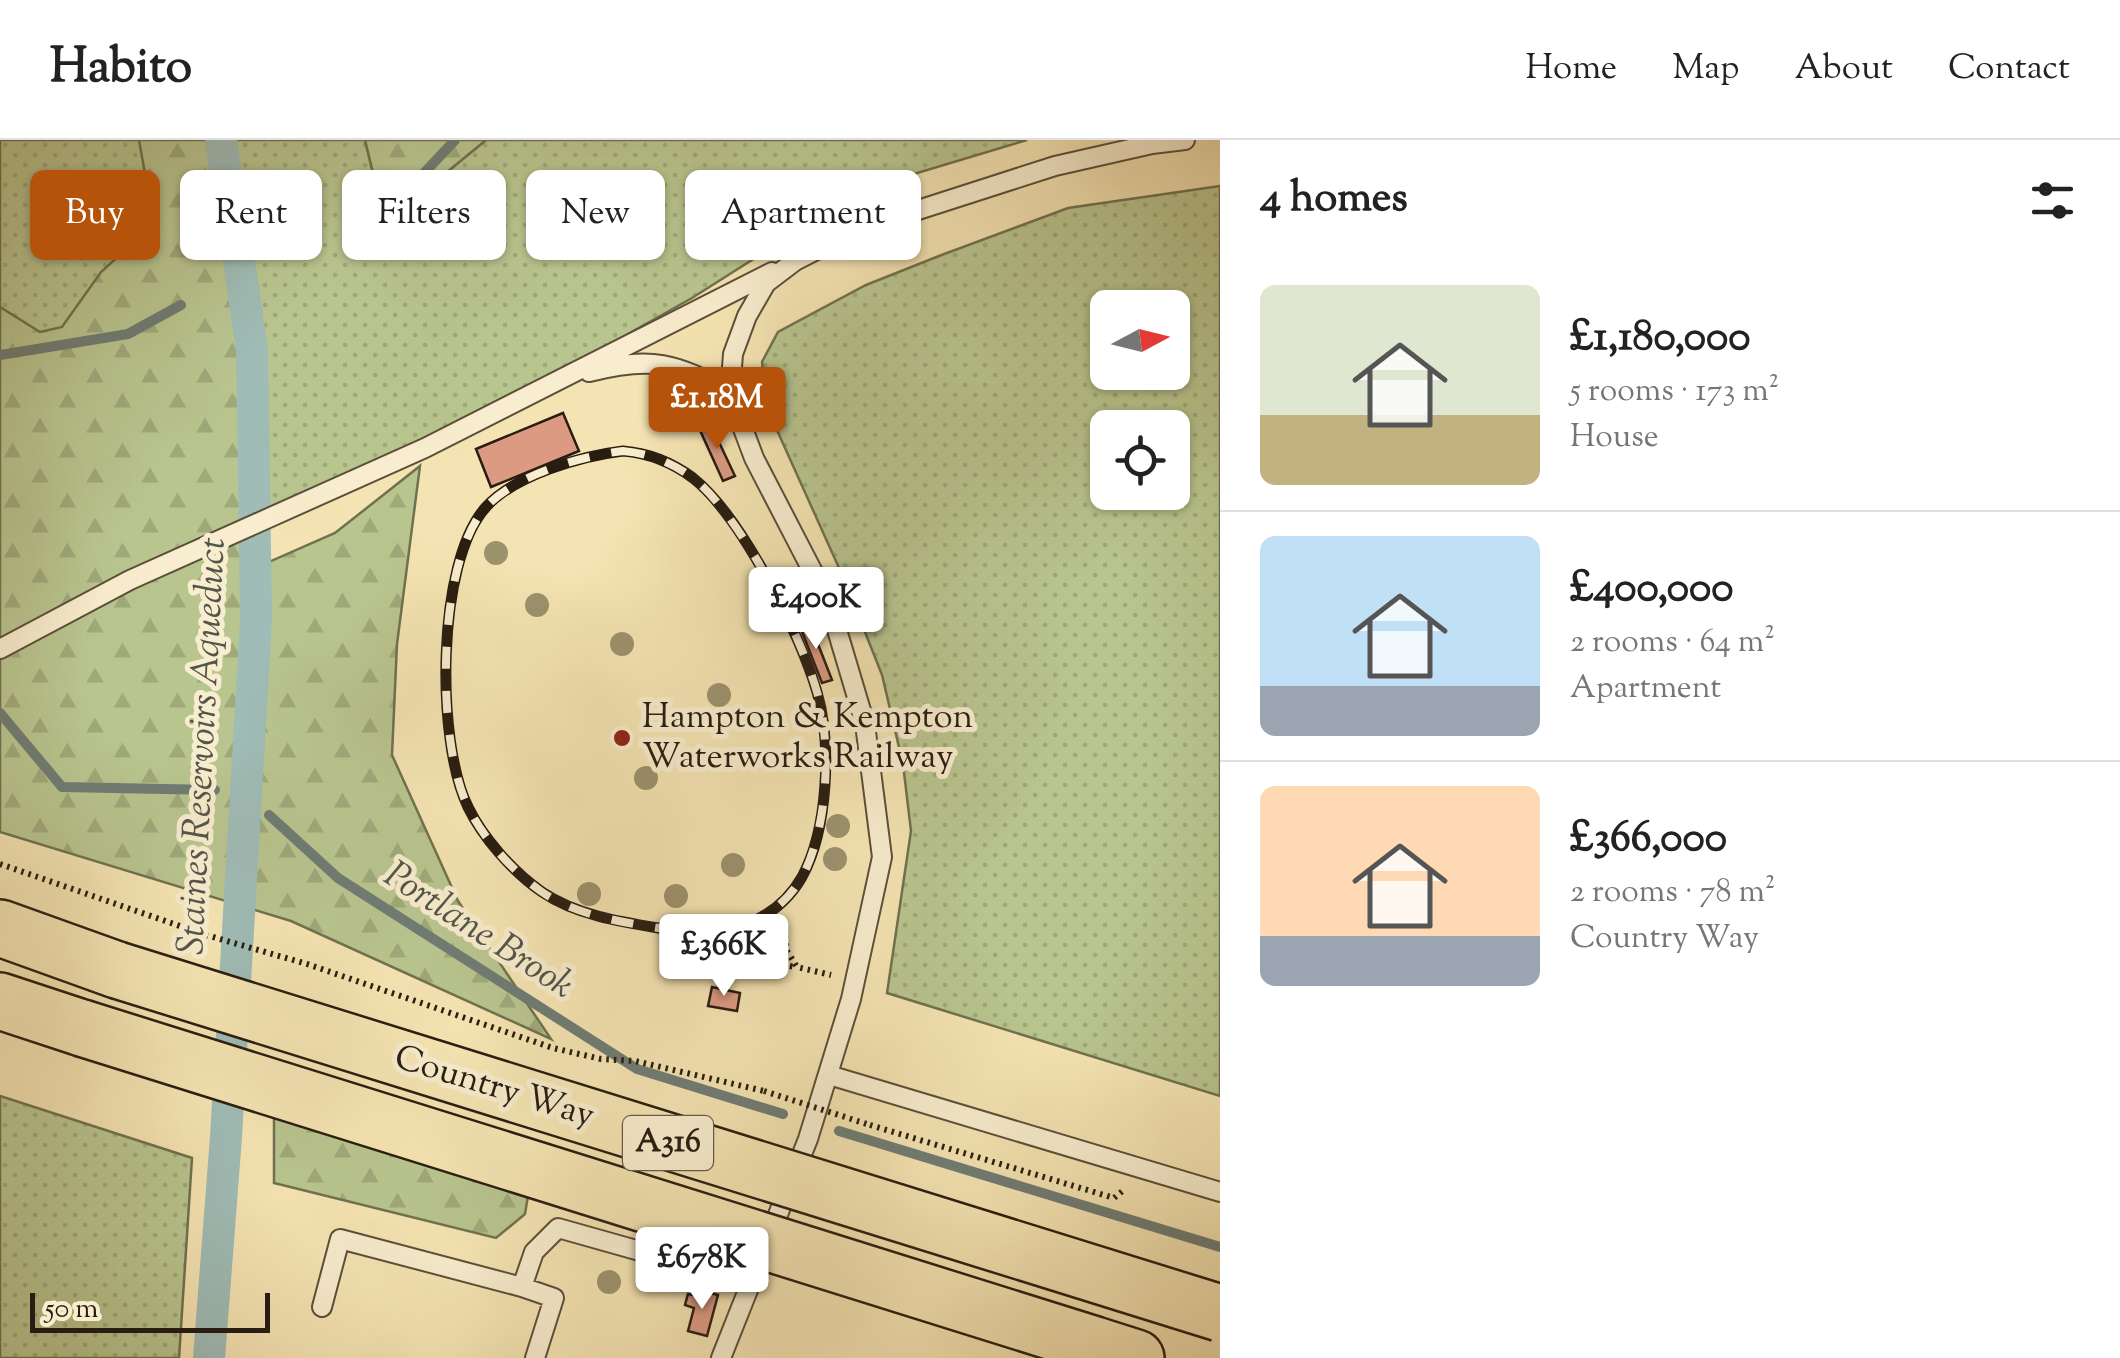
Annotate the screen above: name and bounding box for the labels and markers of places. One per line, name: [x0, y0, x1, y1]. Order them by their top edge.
pin: £1.18M: [636, 367, 798, 452]
pin: £400K: [746, 567, 886, 652]
place label: Hampton & Kempton Waterworks Railway: [642, 693, 973, 784]
marker: Hampton & Kempton Waterworks Railway: [611, 727, 633, 749]
pin: £366K: [654, 914, 794, 999]
pin: £678K: [632, 1227, 772, 1312]

